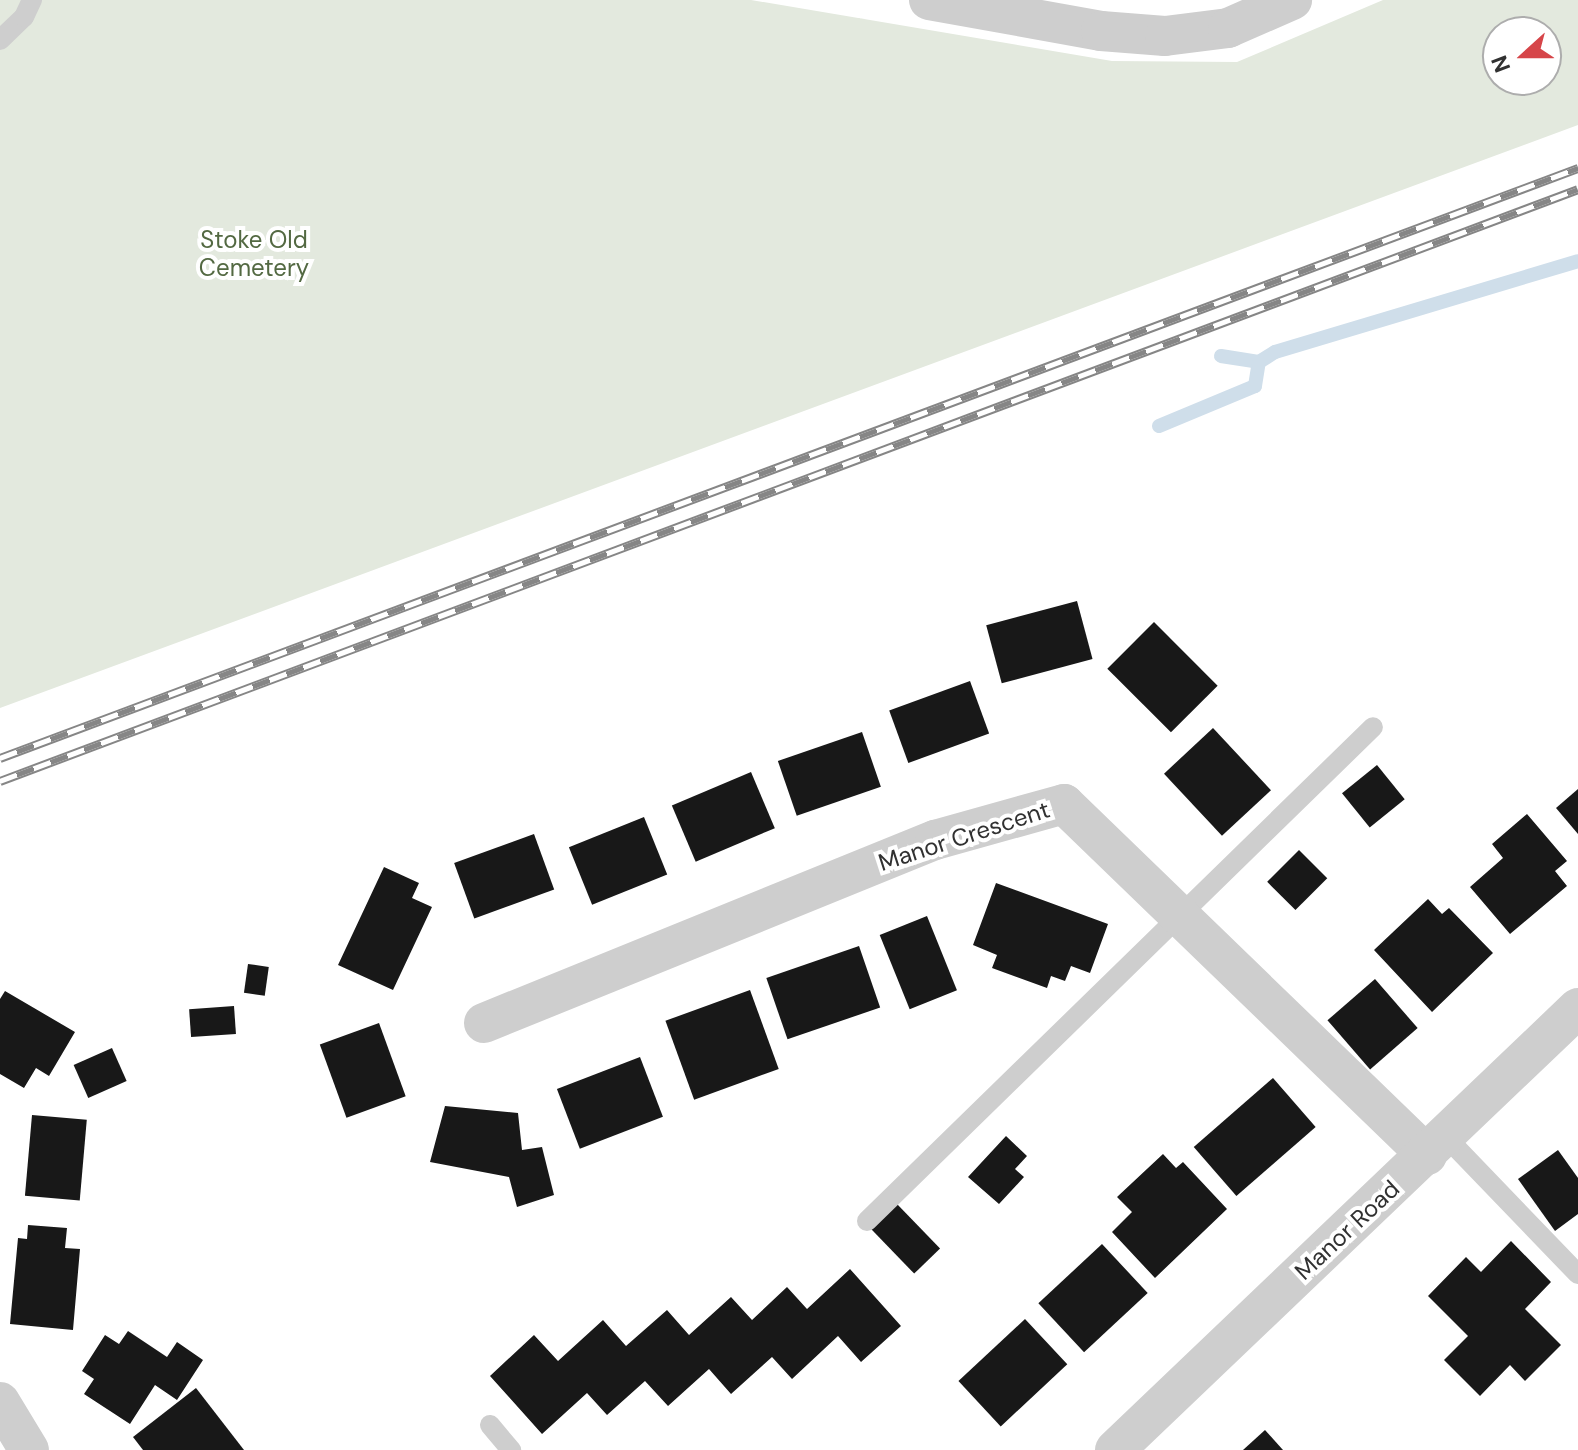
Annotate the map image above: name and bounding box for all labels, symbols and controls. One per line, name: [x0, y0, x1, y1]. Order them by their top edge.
north arrow: [1482, 16, 1562, 96]
text: N: [1485, 51, 1517, 77]
park label: Stoke Old Cemetery: [199, 226, 309, 282]
street label: Manor Crescent: [875, 795, 1053, 877]
street label: Manor Road: [1289, 1174, 1405, 1286]

